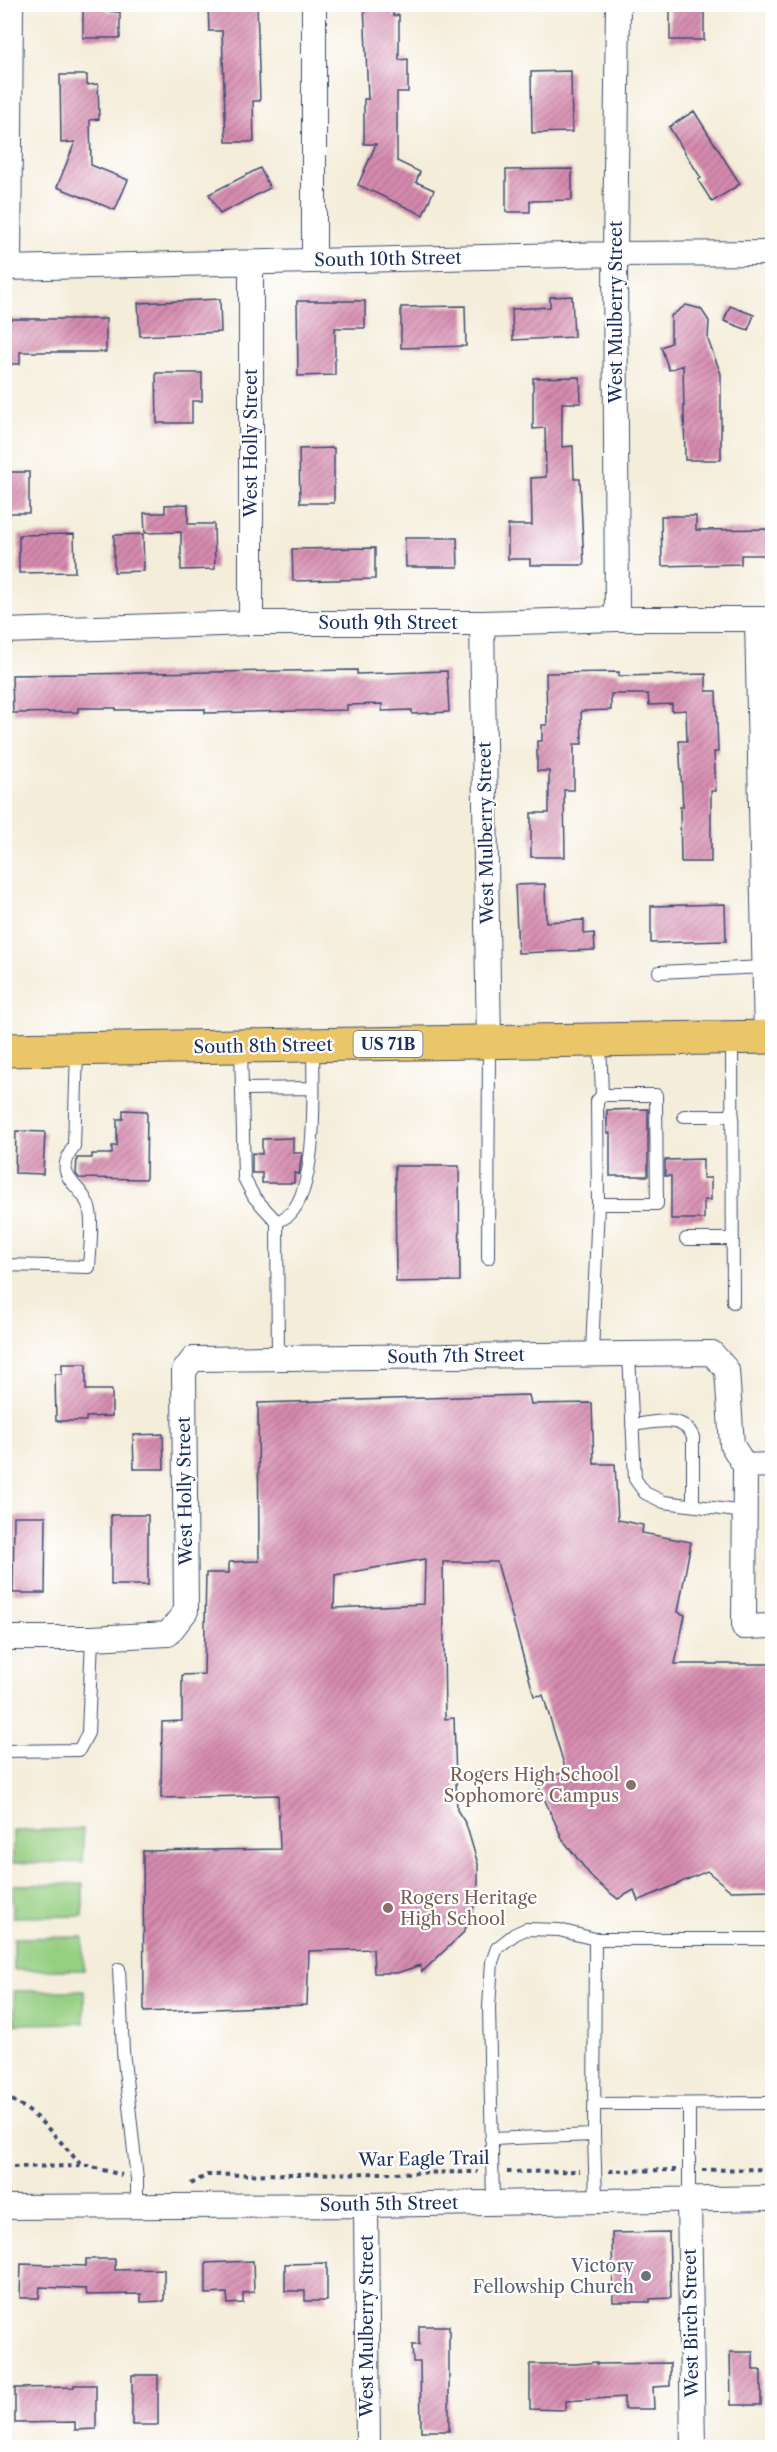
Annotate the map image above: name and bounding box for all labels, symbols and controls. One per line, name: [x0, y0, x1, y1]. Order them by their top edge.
street label: West Mulberry Street: [605, 220, 627, 404]
street label: South 10th Street: [314, 247, 463, 271]
street label: West Holly Street: [240, 368, 262, 519]
street label: South 9th Street: [318, 612, 458, 634]
street label: West Mulberry Street: [473, 741, 499, 926]
road number: US 71B: [354, 1031, 422, 1057]
street label: South 8th Street: [193, 1034, 334, 1058]
street label: South 7th Street: [387, 1344, 526, 1368]
street label: West Holly Street: [173, 1416, 197, 1567]
place label: Rogers High School Sophomore Campus: [444, 1764, 619, 1807]
marker: Rogers High School Sophomore Campus: [624, 1778, 638, 1792]
place label: Rogers Heritage High School: [400, 1887, 537, 1930]
marker: Rogers Heritage High School: [381, 1901, 395, 1915]
street label: War Eagle Trail: [357, 2147, 490, 2171]
street label: South 5th Street: [320, 2192, 459, 2216]
street label: West Mulberry Street: [356, 2234, 378, 2418]
street label: West Birch Street: [679, 2248, 703, 2399]
place label: Victory Fellowship Church: [472, 2255, 635, 2298]
marker: Victory Fellowship Church: [639, 2269, 653, 2283]

